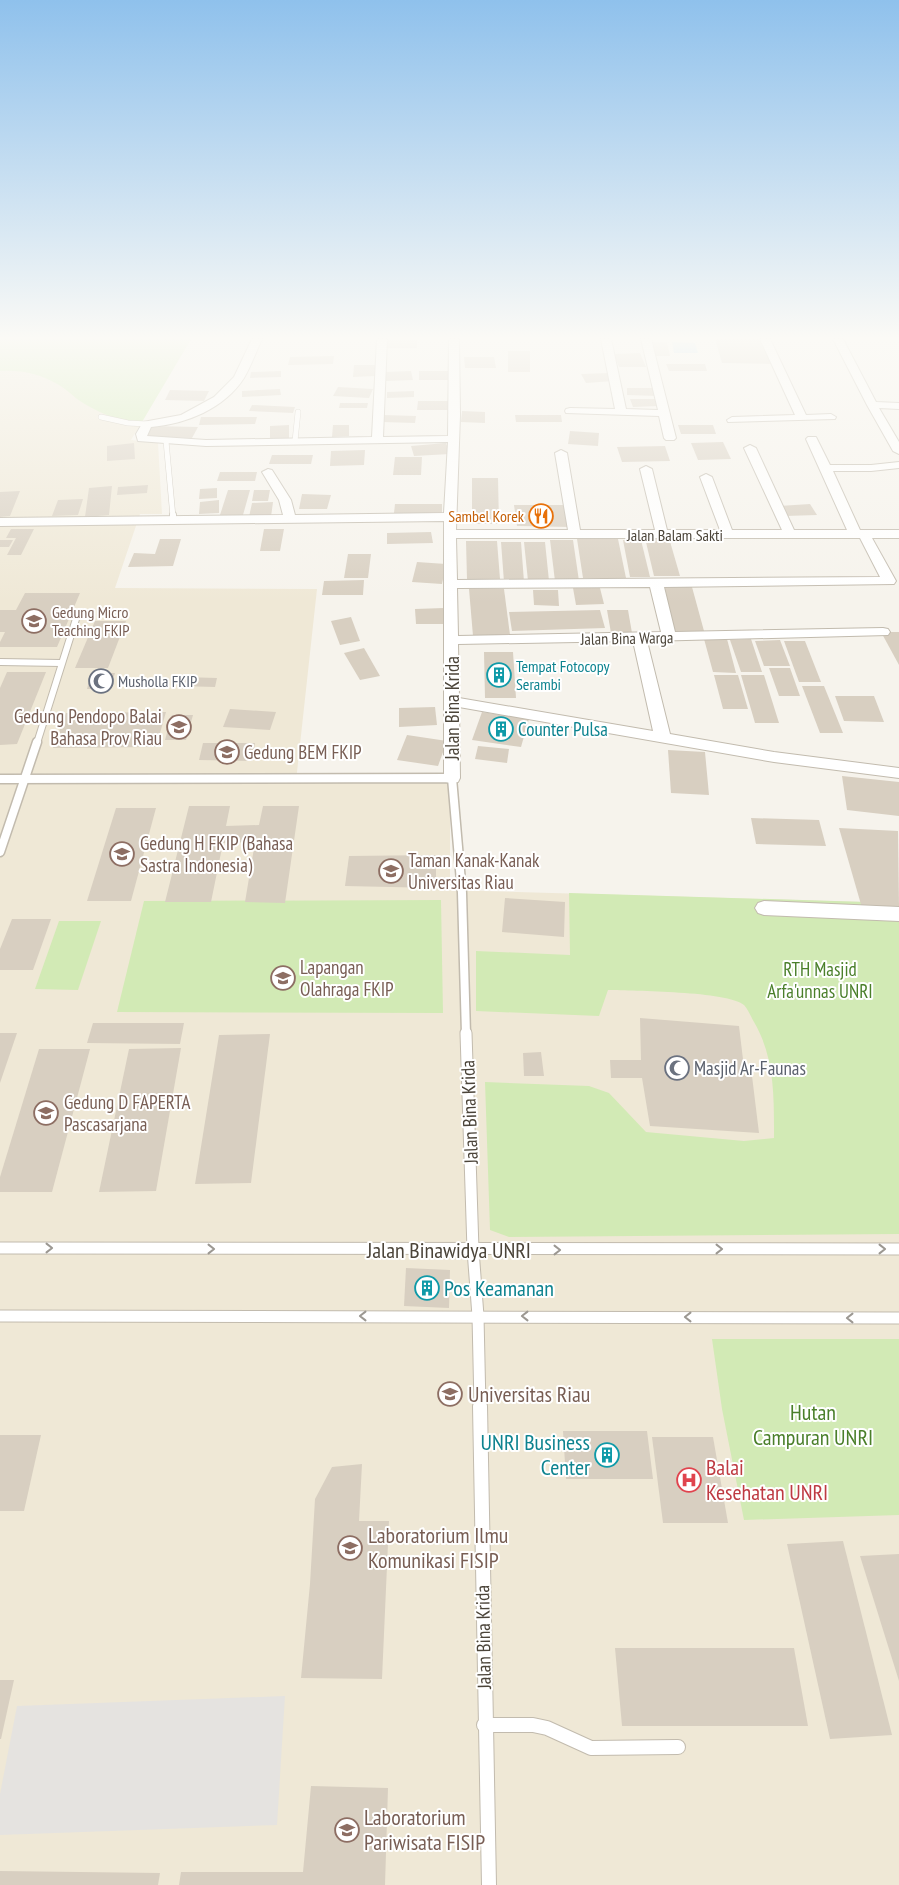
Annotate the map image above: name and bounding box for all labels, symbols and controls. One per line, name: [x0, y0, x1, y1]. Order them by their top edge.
restaurant icon: Sambel Korek: [528, 503, 554, 529]
place label: Sambel Korek: [448, 506, 525, 526]
street label: Jalan Balam Sakti: [626, 525, 723, 545]
place label: Gedung Micro Teaching FKIP: [52, 602, 130, 640]
school or university icon: Gedung Micro Teaching FKIP: [21, 608, 47, 634]
street label: Jalan Bina Warga: [579, 627, 674, 649]
street label: Jalan Bina Krida: [440, 656, 464, 761]
place label: Tempat Fotocopy Serambi: [516, 656, 610, 694]
building icon: Tempat Fotocopy Serambi: [486, 662, 512, 688]
mosque icon: Musholla FKIP: [88, 668, 114, 694]
place label: Musholla FKIP: [118, 671, 197, 691]
place label: Gedung Pendopo Balai Bahasa Prov Riau: [14, 704, 162, 750]
school or university icon: Gedung Pendopo Balai Bahasa Prov Riau: [166, 714, 192, 740]
building icon: Counter Pulsa: [488, 716, 514, 742]
place label: Counter Pulsa: [518, 717, 608, 741]
school or university icon: Gedung BEM FKIP: [214, 739, 240, 765]
place label: Gedung BEM FKIP: [244, 740, 362, 764]
place label: Gedung H FKIP (Bahasa Sastra Indonesia): [140, 831, 293, 877]
school or university icon: Gedung H FKIP (Bahasa Sastra Indonesia): [109, 841, 135, 867]
place label: Taman Kanak-Kanak Universitas Riau: [408, 848, 540, 894]
school or university icon: Taman Kanak-Kanak Universitas Riau: [378, 858, 404, 884]
place label: Lapangan Olahraga FKIP: [300, 955, 394, 1001]
park label: RTH Masjid Arfa'unnas UNRI: [767, 957, 873, 1003]
school or university icon: Lapangan Olahraga FKIP: [270, 965, 296, 991]
mosque icon: Masjid Ar-Faunas: [664, 1055, 690, 1081]
place label: Masjid Ar-Faunas: [694, 1056, 806, 1080]
street label: Jalan Bina Krida: [455, 1060, 483, 1165]
place label: Gedung D FAPERTA Pascasarjana: [64, 1090, 190, 1136]
school or university icon: Gedung D FAPERTA Pascasarjana: [33, 1100, 59, 1126]
street label: Jalan Binawidya UNRI: [366, 1236, 531, 1264]
one-way arrow: [45, 1243, 53, 1253]
one-way arrow: [208, 1244, 215, 1254]
one-way arrow: [716, 1244, 724, 1254]
one-way arrow: [878, 1244, 886, 1254]
one-way arrow: [554, 1245, 561, 1255]
place label: Pos Keamanan: [444, 1274, 554, 1302]
building icon: Pos Keamanan: [414, 1275, 440, 1301]
one-way arrow: [359, 1311, 366, 1321]
one-way arrow: [521, 1311, 529, 1322]
one-way arrow: [684, 1312, 692, 1322]
one-way arrow: [846, 1313, 854, 1323]
place label: Universitas Riau: [468, 1380, 590, 1408]
school or university icon: Universitas Riau: [437, 1381, 463, 1407]
park label: Hutan Campuran UNRI: [753, 1398, 873, 1451]
place label: UNRI Business Center: [481, 1428, 590, 1481]
building icon: UNRI Business Center: [594, 1442, 620, 1468]
place label: Balai Kesehatan UNRI: [706, 1453, 828, 1506]
hospital icon: Balai Kesehatan UNRI: [676, 1467, 702, 1493]
place label: Laboratorium Ilmu Komunikasi FISIP: [368, 1521, 508, 1574]
school or university icon: Laboratorium Ilmu Komunikasi FISIP: [337, 1535, 363, 1561]
street label: Jalan Bina Krida: [470, 1585, 496, 1690]
place label: Laboratorium Pariwisata FISIP: [364, 1803, 485, 1856]
school or university icon: Laboratorium Pariwisata FISIP: [334, 1817, 360, 1843]

